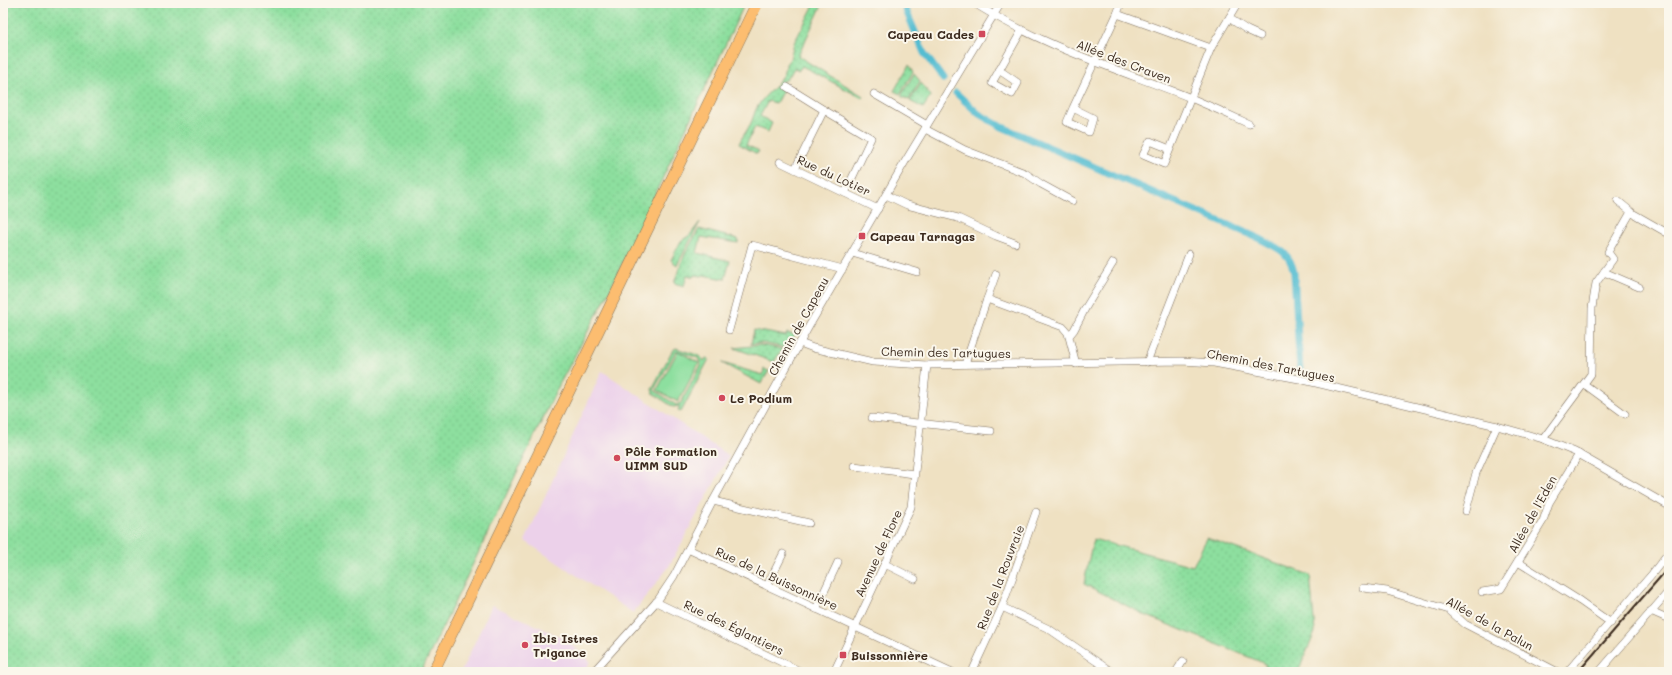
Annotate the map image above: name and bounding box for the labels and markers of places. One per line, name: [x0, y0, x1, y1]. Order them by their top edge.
place label: Capeau Cades: [887, 26, 974, 42]
marker: Capeau Cades: [977, 29, 987, 39]
place label: Capeau Tarnagas: [870, 228, 975, 244]
marker: Capeau Tarnagas: [857, 231, 867, 241]
place label: Le Podium: [730, 390, 792, 406]
marker: Le Podium: [717, 393, 727, 403]
place label: Pôle Formation UIMM SUD: [625, 443, 717, 473]
marker: Pôle Formation UIMM SUD: [612, 453, 622, 463]
place label: Ibis Istres Trigance: [533, 630, 598, 660]
marker: Ibis Istres Trigance: [520, 640, 530, 650]
place label: Buissonnière: [851, 647, 928, 663]
marker: Buissonnière: [838, 650, 848, 660]

